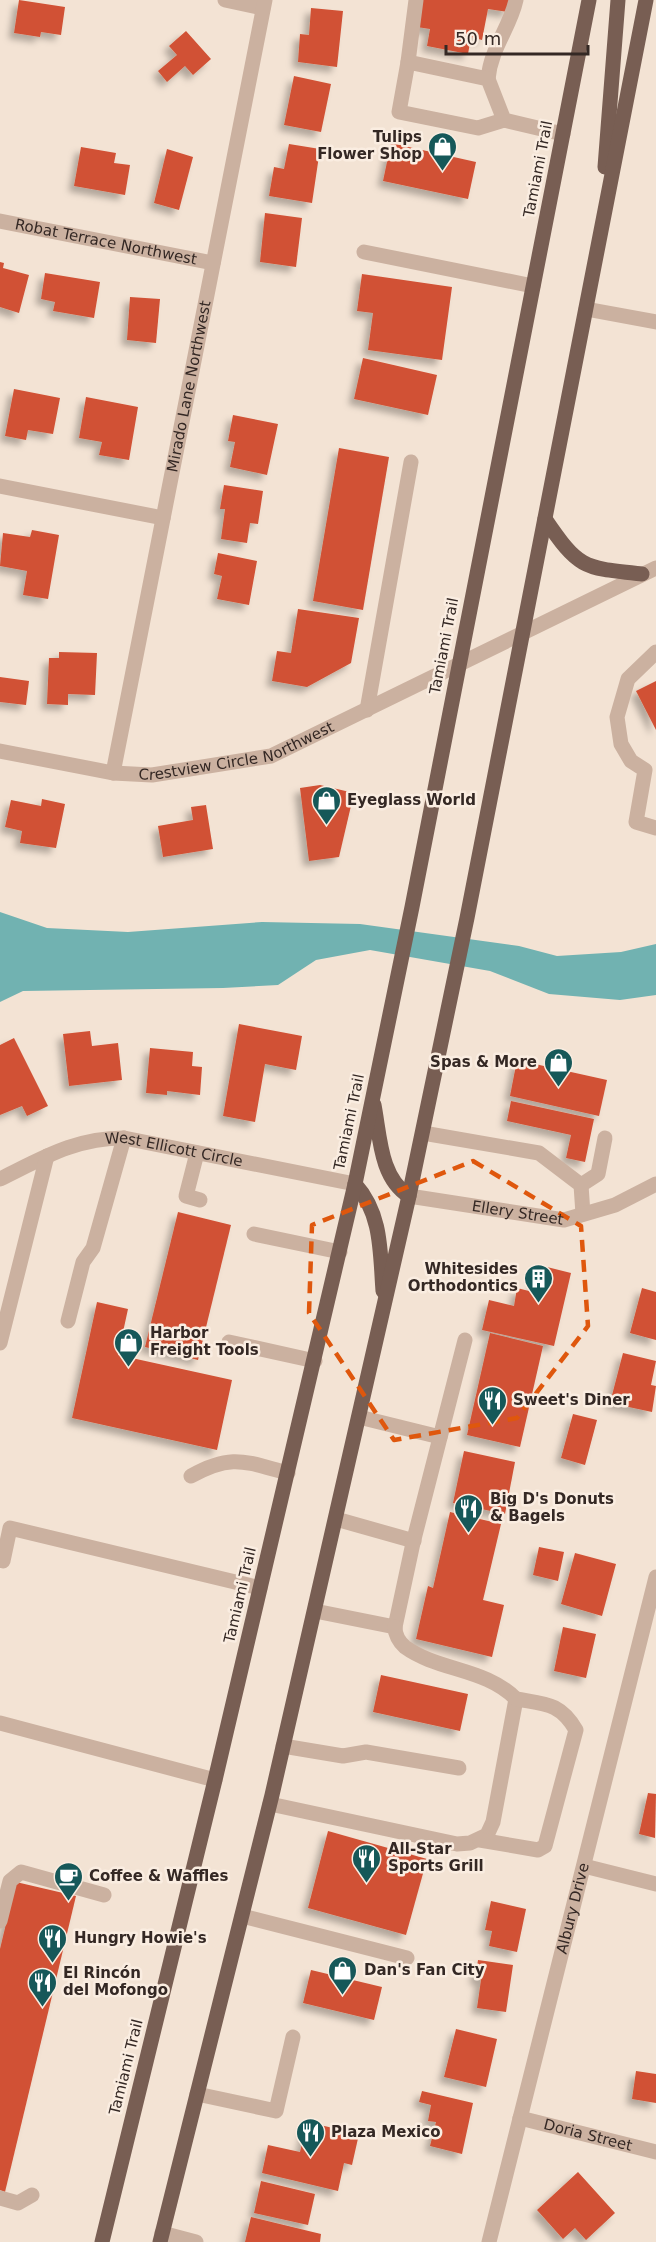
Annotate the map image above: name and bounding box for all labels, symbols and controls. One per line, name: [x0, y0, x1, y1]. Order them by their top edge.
scale bar: [446, 18, 588, 56]
text: 50 m: [455, 28, 501, 49]
street label: Tamiami Trail: [520, 119, 556, 220]
place label: Tulips Flower Shop: [317, 128, 422, 163]
shop icon: Tulips Flower Shop: [427, 130, 459, 172]
street label: Robat Terrace Northwest: [13, 215, 199, 269]
street label: Mirado Lane Northwest: [163, 299, 215, 474]
street label: Tamiami Trail: [426, 596, 462, 697]
street label: Crestview Circle Northwest: [138, 718, 337, 784]
shop icon: Eyeglass World: [310, 784, 342, 826]
place label: Eyeglass World: [347, 791, 476, 809]
shop icon: Spas & More: [542, 1046, 574, 1088]
place label: Spas & More: [430, 1053, 537, 1071]
street label: Tamiami Trail: [330, 1072, 368, 1173]
street label: West Ellicott Circle: [104, 1129, 244, 1170]
street label: Ellery Street: [471, 1197, 565, 1229]
place label: Whitesides Orthodontics: [408, 1260, 518, 1295]
building icon: Whitesides Orthodontics: [523, 1262, 555, 1304]
place label: Harbor Freight Tools: [150, 1324, 259, 1359]
shop icon: Harbor Freight Tools: [113, 1326, 145, 1368]
restaurant icon: Sweet's Diner: [476, 1384, 508, 1426]
place label: Sweet's Diner: [513, 1391, 630, 1409]
place label: Big D's Donuts & Bagels: [490, 1490, 614, 1525]
restaurant icon: Big D's Donuts & Bagels: [453, 1492, 485, 1534]
street label: Tamiami Trail: [220, 1545, 260, 1646]
place label: All-Star Sports Grill: [388, 1840, 484, 1875]
restaurant icon: All-Star Sports Grill: [351, 1842, 383, 1884]
cafe icon: Coffee & Waffles: [52, 1860, 84, 1902]
street label: Albury Drive: [553, 1861, 593, 1956]
place label: Coffee & Waffles: [89, 1867, 228, 1885]
restaurant icon: Hungry Howie's: [37, 1922, 69, 1964]
place label: Hungry Howie's: [74, 1929, 207, 1947]
shop icon: Dan's Fan City: [327, 1954, 359, 1996]
place label: Dan's Fan City: [364, 1961, 485, 1979]
place label: El Rincón del Mofongo: [63, 1964, 168, 1999]
restaurant icon: El Rincón del Mofongo: [26, 1966, 58, 2008]
street label: Tamiami Trail: [105, 2017, 147, 2118]
street label: Doria Street: [542, 2115, 634, 2155]
restaurant icon: Plaza Mexico: [294, 2116, 326, 2158]
place label: Plaza Mexico: [331, 2123, 440, 2141]

